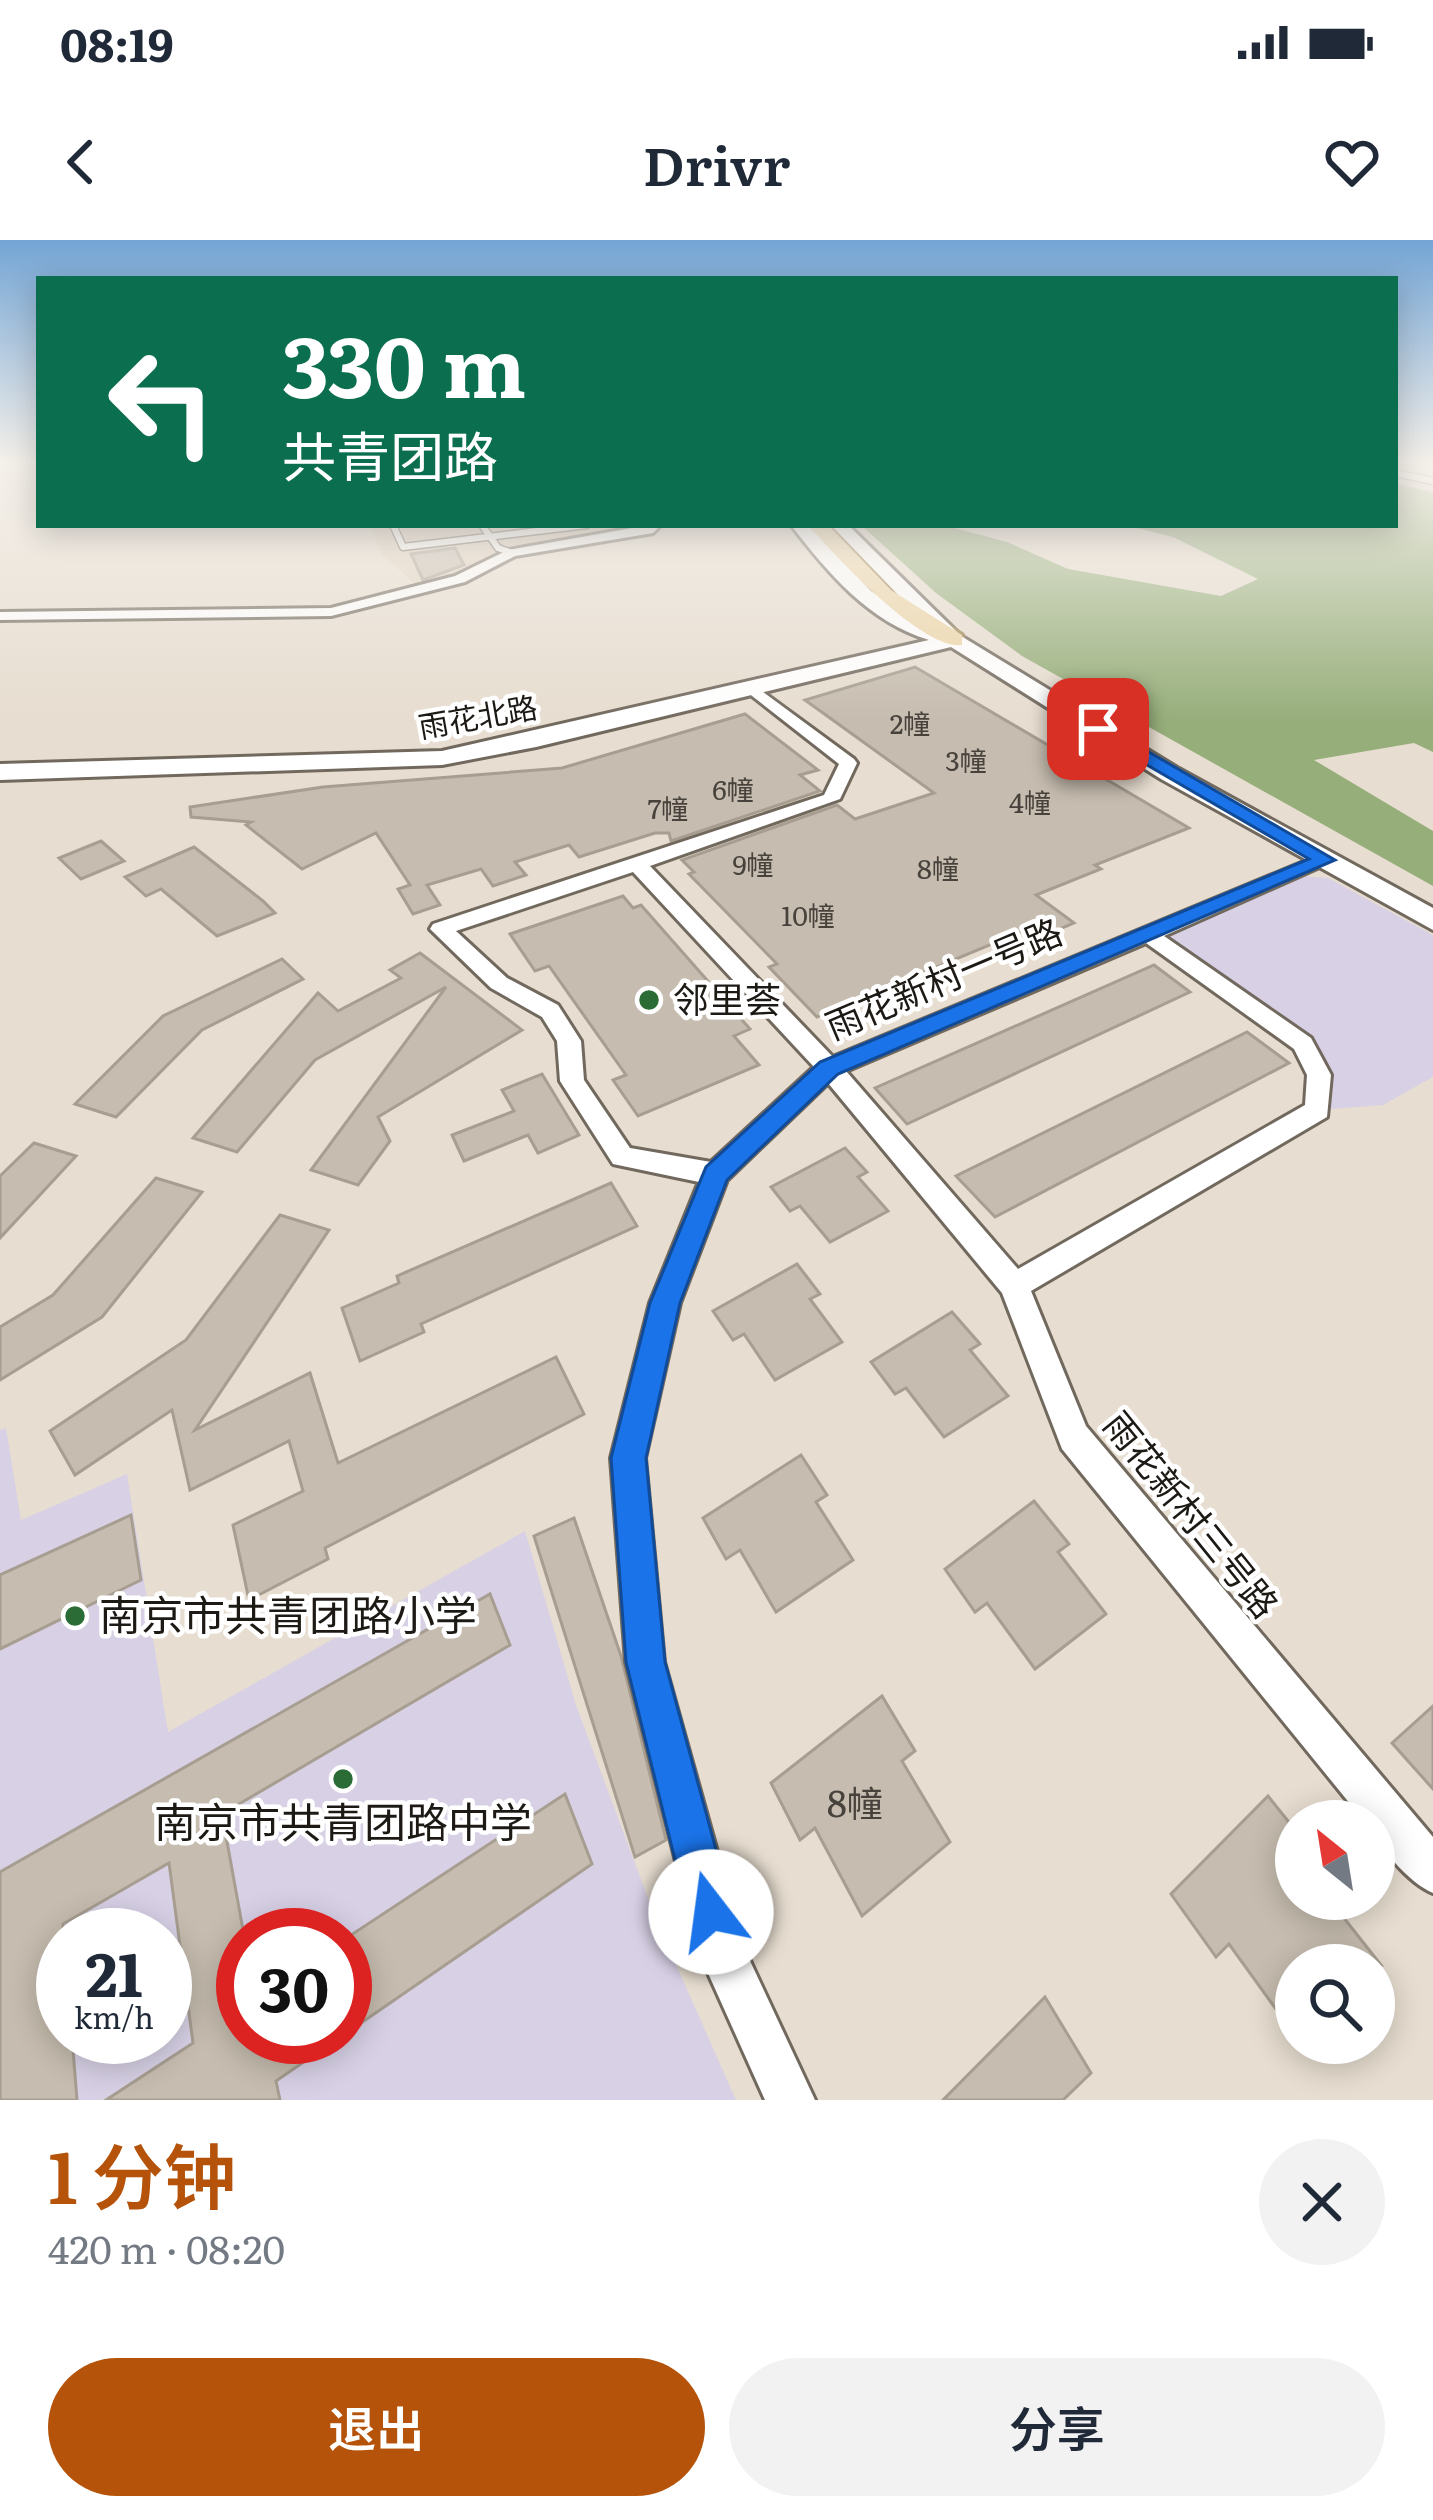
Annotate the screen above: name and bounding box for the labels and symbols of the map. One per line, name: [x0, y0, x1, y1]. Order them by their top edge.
pin: [1047, 678, 1149, 780]
street label: 雨花北路: [415, 683, 540, 747]
house number: 2幢: [890, 702, 930, 742]
house number: 3幢: [945, 739, 987, 779]
house number: 6幢: [712, 768, 754, 808]
house number: 4幢: [1009, 781, 1051, 821]
house number: 7幢: [648, 787, 688, 827]
house number: 9幢: [732, 843, 774, 883]
house number: 8幢: [917, 847, 959, 887]
house number: 10幢: [781, 894, 835, 934]
street label: 雨花新村一号路: [817, 903, 1069, 1050]
place label: 邻里荟: [673, 971, 781, 1024]
marker: 邻里荟: [636, 987, 662, 1013]
street label: 雨花新村三号路: [1093, 1399, 1293, 1628]
place label: 南京市共青团路小学: [99, 1582, 477, 1644]
marker: 南京市共青团路小学: [62, 1603, 88, 1629]
marker: 南京市共青团路中学: [330, 1766, 356, 1792]
house number: 8幢: [827, 1775, 883, 1828]
place label: 南京市共青团路中学: [154, 1789, 532, 1851]
north arrow: [1275, 1800, 1395, 1920]
position arrow: [648, 1849, 774, 1975]
speed limit sign: 30: [216, 1908, 372, 2064]

